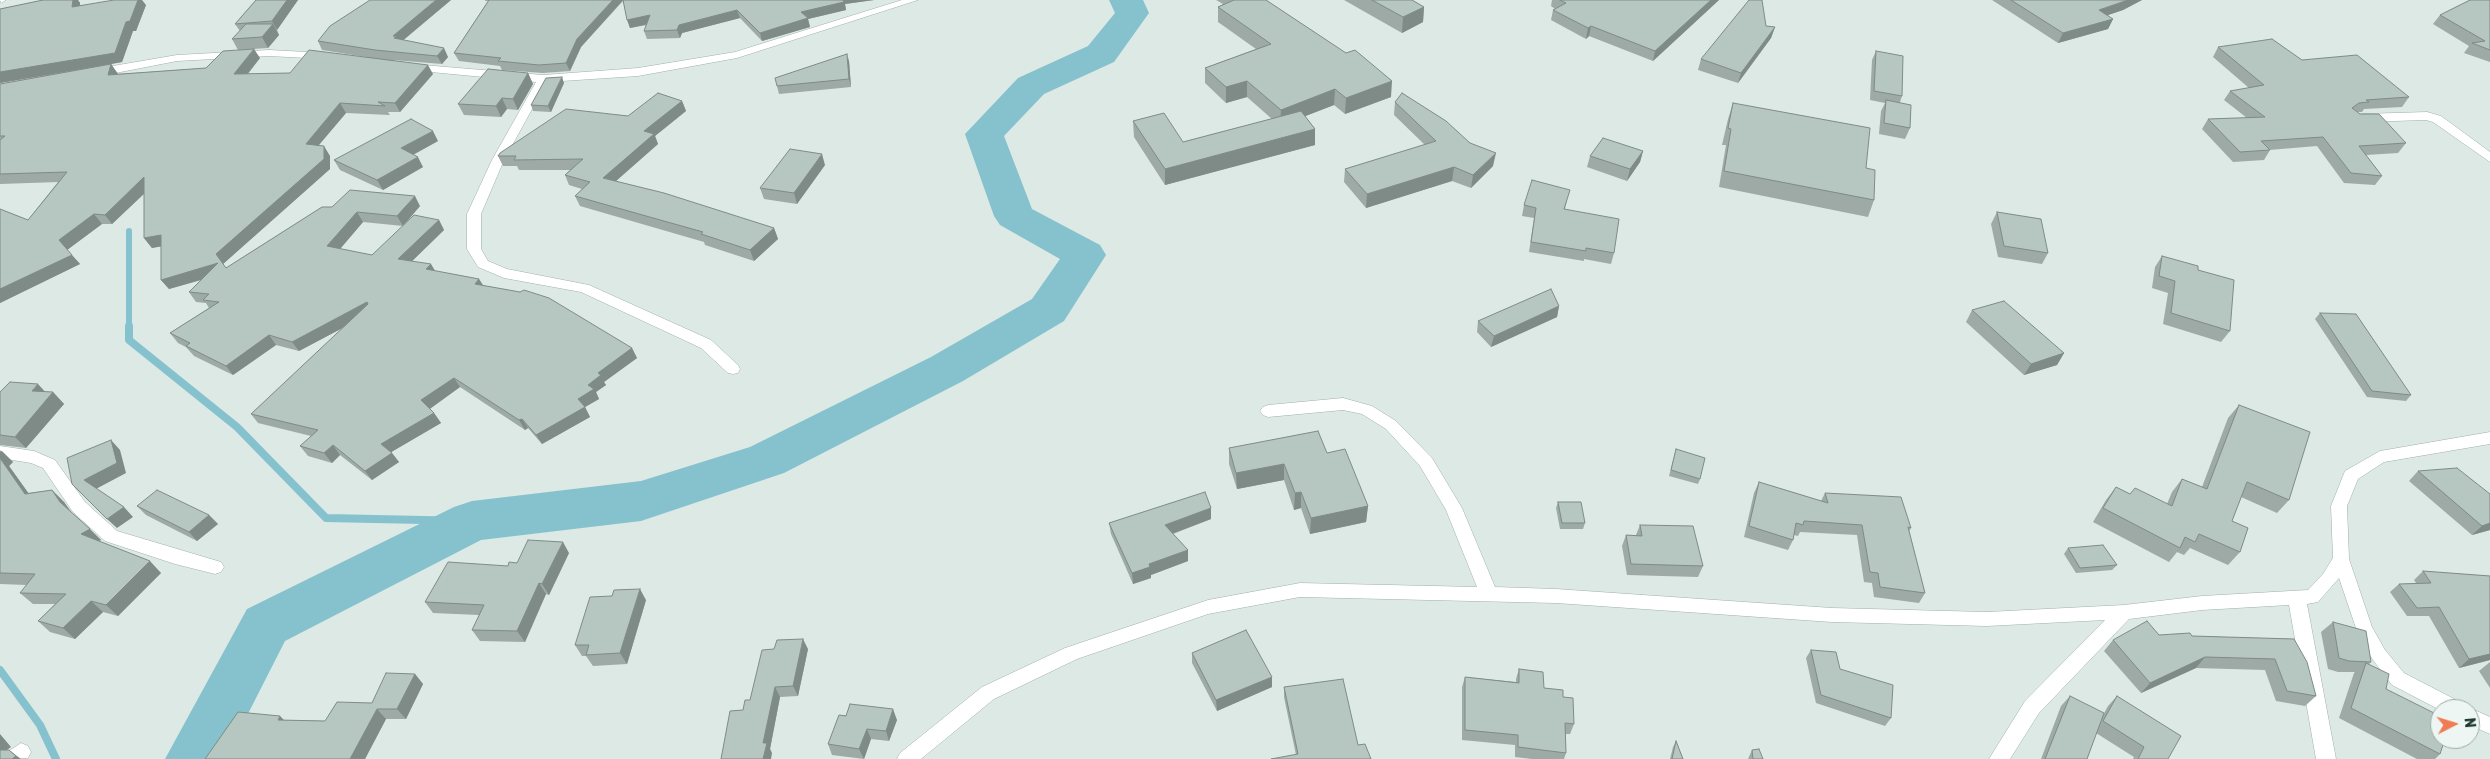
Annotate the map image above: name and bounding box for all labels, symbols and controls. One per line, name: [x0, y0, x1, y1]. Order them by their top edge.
north arrow: [2430, 699, 2480, 749]
text: N: [2461, 717, 2478, 728]

